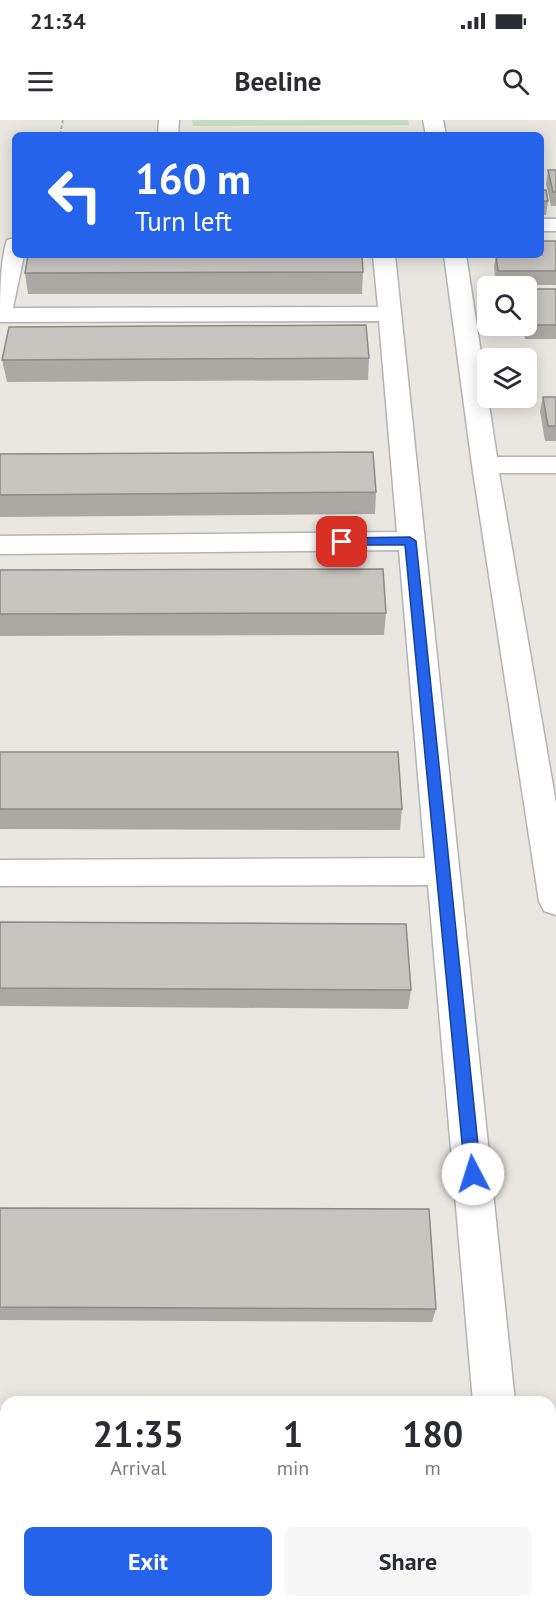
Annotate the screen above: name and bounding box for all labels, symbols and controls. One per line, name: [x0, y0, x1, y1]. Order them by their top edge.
text: 21:34: [30, 7, 86, 35]
text: Beeline: [235, 64, 321, 98]
icon: menu: [24, 65, 57, 98]
icon: search: [499, 65, 532, 98]
text: 160 m: [135, 151, 251, 206]
icon: left: [36, 156, 114, 234]
text: Turn left: [135, 204, 232, 238]
map controls: [477, 276, 537, 408]
button: search: [477, 276, 537, 336]
button: layers: [477, 348, 537, 408]
pin: [316, 516, 367, 567]
icon: arrive: [325, 525, 358, 558]
position arrow: [441, 1142, 505, 1206]
text: 21:35: [93, 1410, 184, 1457]
text: 1: [283, 1410, 303, 1457]
text: 180: [402, 1410, 463, 1457]
text: Arrival: [110, 1455, 166, 1481]
text: min: [277, 1455, 309, 1481]
text: m: [425, 1455, 441, 1481]
button: Exit: [24, 1527, 272, 1596]
button: Share: [284, 1527, 532, 1596]

